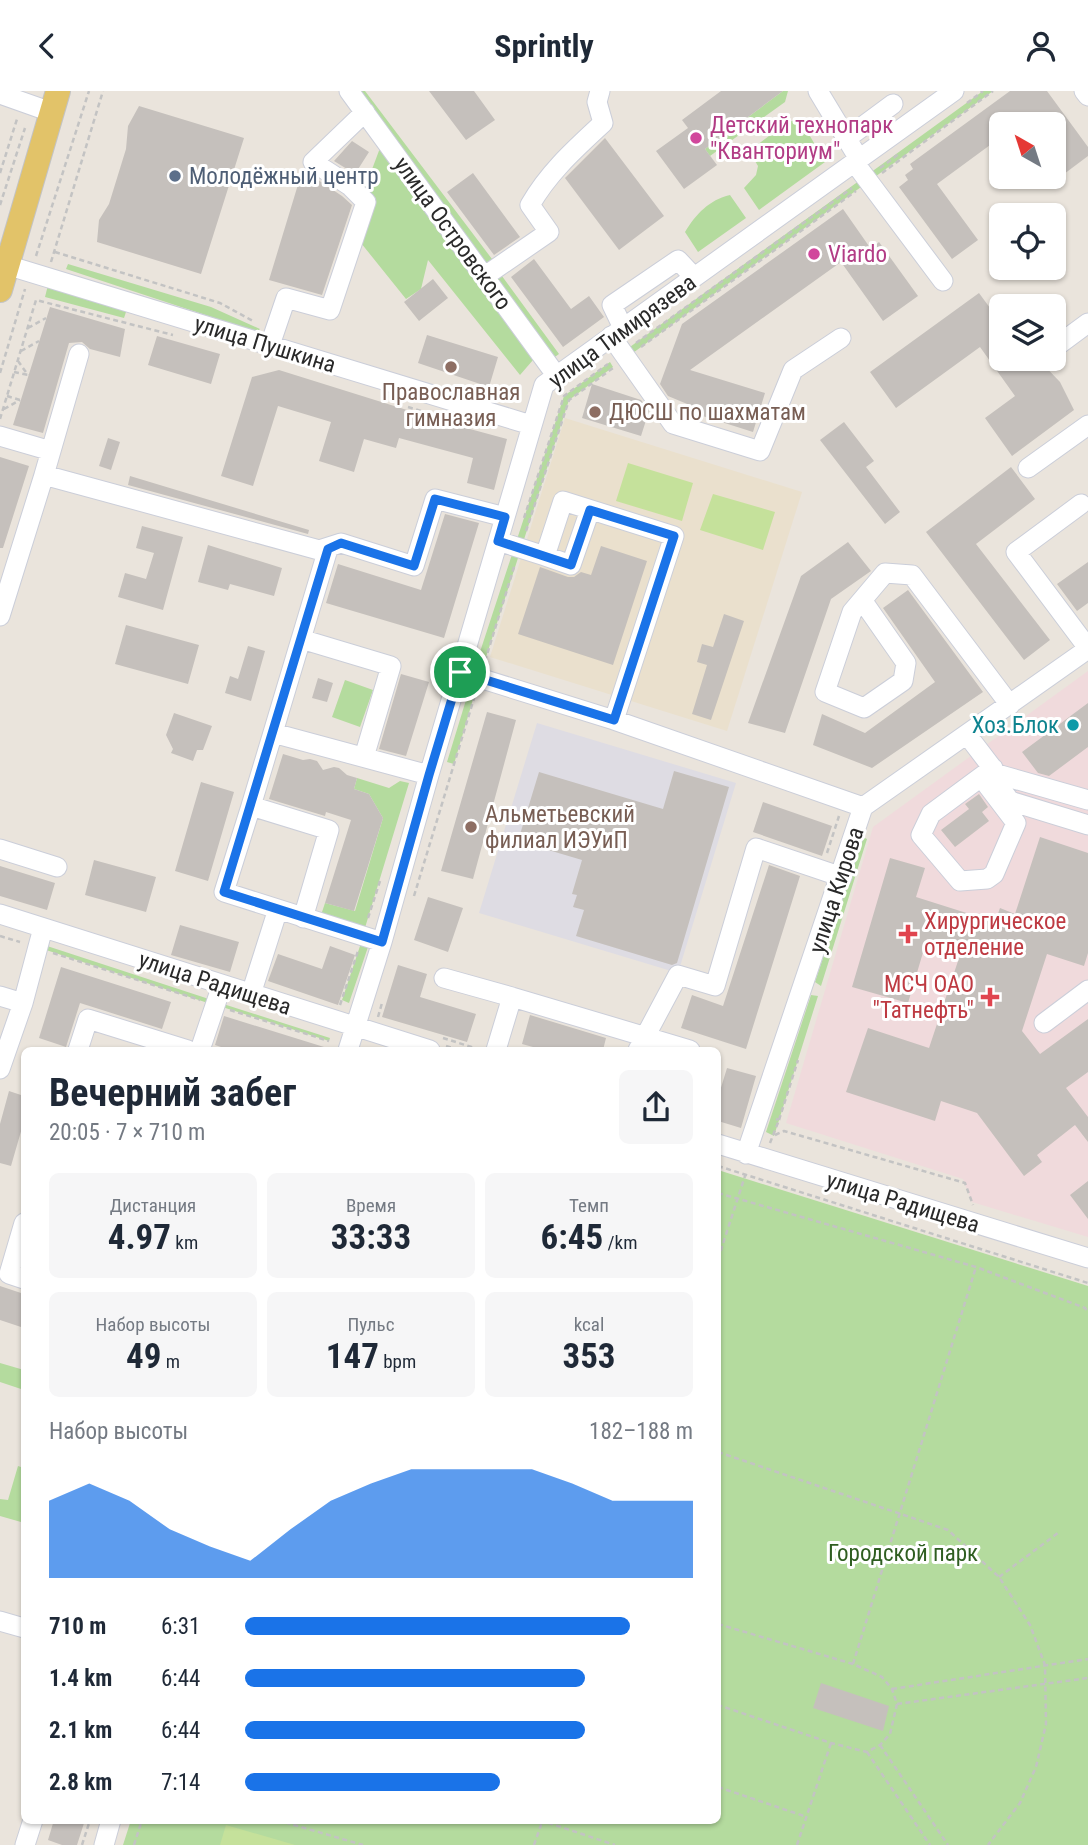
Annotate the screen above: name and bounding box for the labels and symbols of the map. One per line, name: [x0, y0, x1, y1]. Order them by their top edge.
place label: Детский технопарк "Кванториум": [710, 112, 893, 165]
north arrow: [989, 112, 1066, 189]
marker: Детский технопарк "Кванториум": [688, 130, 704, 146]
street label: улица Островского: [388, 152, 517, 315]
place label: Молодёжный центр: [189, 163, 379, 190]
marker: Молодёжный центр: [167, 168, 183, 184]
place label: Viardo: [828, 241, 887, 268]
marker: Viardo: [806, 246, 822, 262]
street label: улица Тимирязева: [543, 269, 701, 394]
street label: улица Пушкина: [191, 310, 339, 379]
marker: Православная гимназия: [443, 359, 459, 375]
place label: Православная гимназия: [382, 379, 520, 432]
place label: ДЮСШ по шахматам: [609, 399, 806, 426]
marker: ДЮСШ по шахматам: [587, 404, 603, 420]
pin: [430, 642, 490, 702]
place label: Хоз.Блок: [972, 712, 1059, 739]
marker: Хоз.Блок: [1065, 717, 1081, 733]
place label: Альметьевский филиал ИЭУиП: [485, 801, 635, 854]
marker: Альметьевский филиал ИЭУиП: [463, 819, 479, 835]
street label: улица Кирова: [803, 824, 870, 957]
place label: Хирургическое отделение: [924, 908, 1066, 961]
marker: Хирургическое отделение: [898, 924, 918, 944]
street label: улица Радищева: [135, 946, 295, 1021]
place label: МСЧ ОАО "Татнефть": [873, 971, 974, 1024]
marker: МСЧ ОАО "Татнефть": [980, 987, 1000, 1007]
street label: улица Радищева: [823, 1166, 983, 1239]
park label: Городской парк: [828, 1540, 978, 1567]

